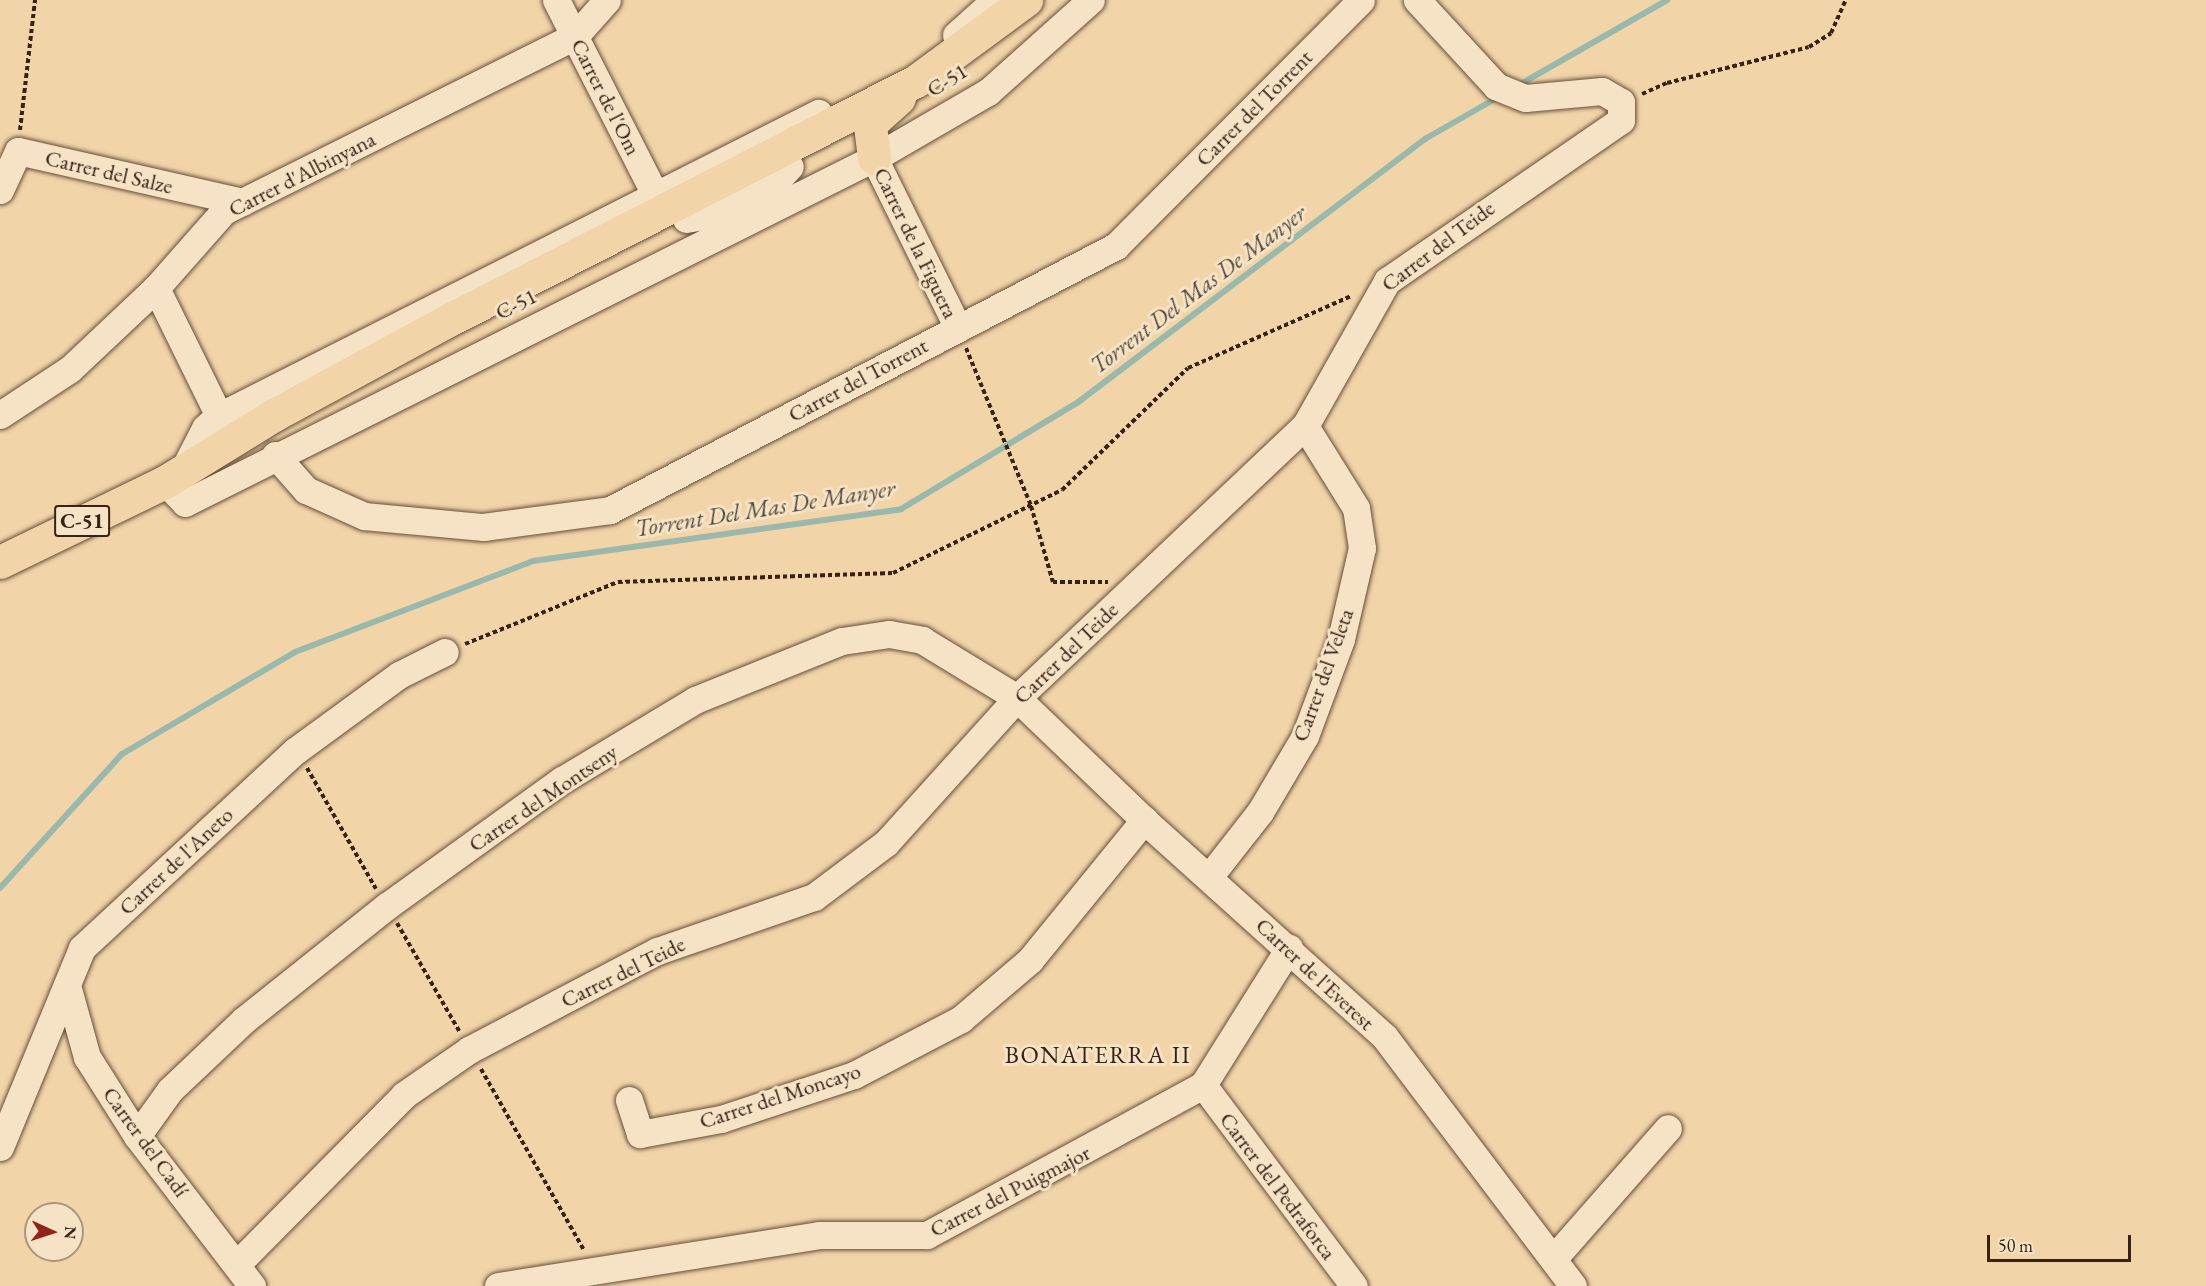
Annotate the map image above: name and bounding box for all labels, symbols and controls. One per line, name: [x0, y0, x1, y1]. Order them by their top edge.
street label: Carrer de l'Om: [565, 34, 647, 160]
street label: Carrer del Torrent: [1190, 44, 1318, 172]
street label: C-51: [922, 57, 972, 103]
street label: Carrer d'Albinyana: [224, 126, 380, 222]
street label: Carrer del Salze: [43, 145, 175, 199]
street label: Carrer de la Figuera: [868, 163, 964, 323]
street label: Carrer del Teide: [1376, 195, 1500, 297]
water label: Torrent Del Mas De Manyer: [1084, 198, 1312, 380]
street label: C-51: [491, 283, 541, 325]
street label: Carrer del Torrent: [784, 332, 932, 428]
water label: Torrent Del Mas De Manyer: [633, 473, 897, 543]
road number: C-51: [54, 503, 110, 539]
street label: Carrer del Teide: [1008, 597, 1124, 709]
street label: Carrer del Veleta: [1287, 605, 1359, 745]
street label: Carrer del Montseny: [464, 738, 622, 858]
street label: Carrer de l'Aneto: [113, 801, 239, 921]
street label: Carrer de l'Everest: [1250, 912, 1380, 1036]
street label: Carrer del Teide: [557, 931, 689, 1013]
district label: BONATERRA II: [1005, 1041, 1191, 1069]
street label: Carrer del Moncayo: [696, 1058, 864, 1134]
street label: Carrer del Cadí: [97, 1082, 195, 1202]
street label: Carrer del Pedraforca: [1214, 1107, 1342, 1265]
street label: Carrer del Puigmajor: [925, 1139, 1095, 1243]
north arrow: [24, 1202, 84, 1262]
scale bar: [1990, 1223, 2134, 1261]
text: N: [60, 1226, 81, 1240]
text: 50 m: [1998, 1234, 2033, 1257]

